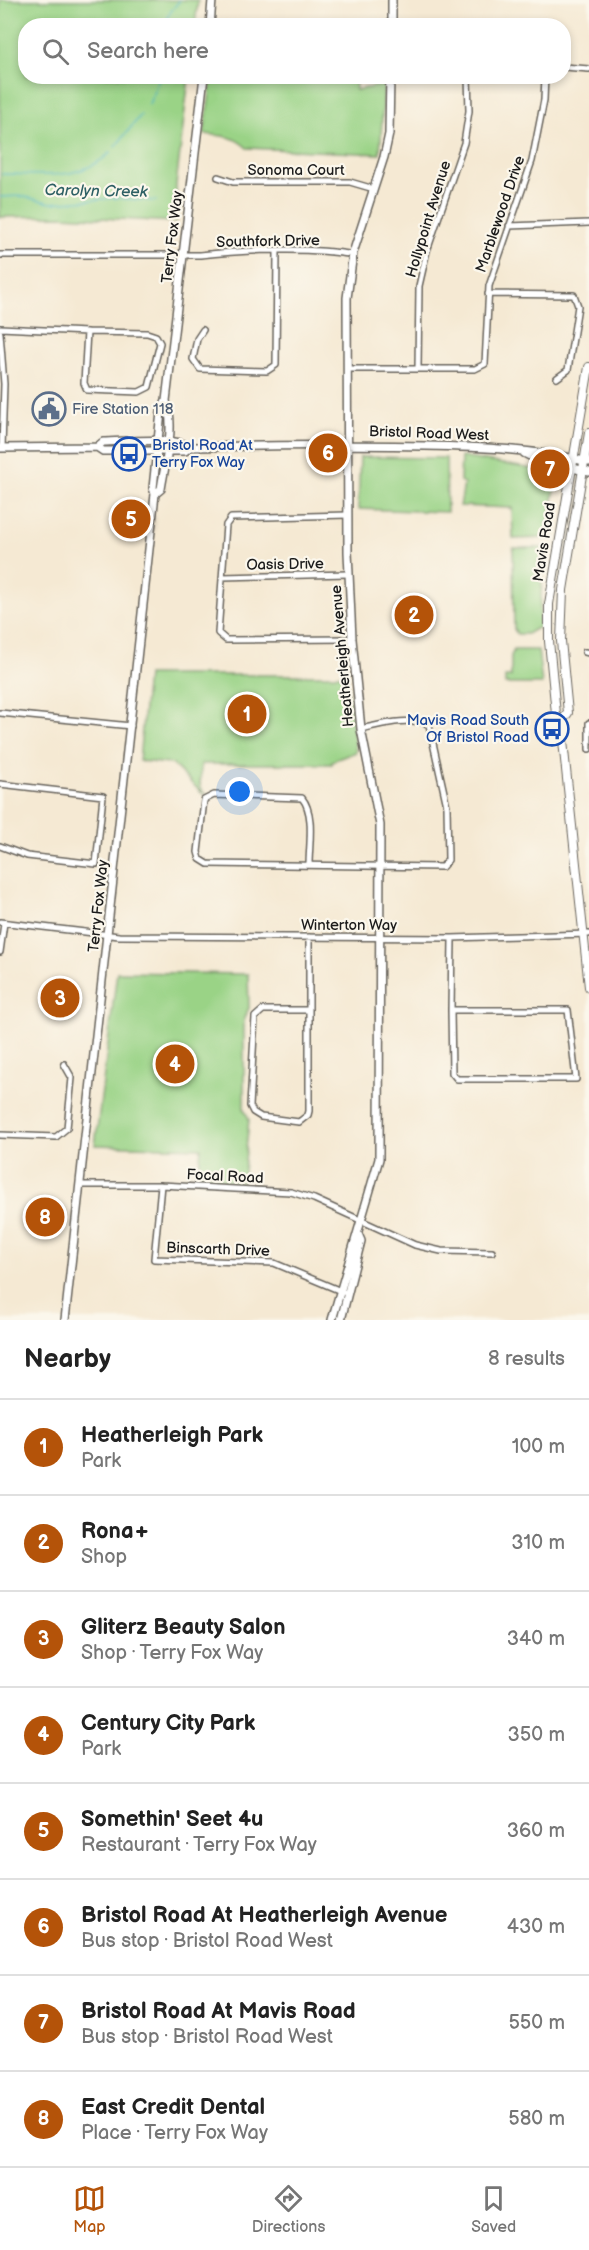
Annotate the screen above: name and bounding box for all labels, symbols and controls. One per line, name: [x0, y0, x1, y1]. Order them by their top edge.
search box: [18, 18, 571, 84]
icon: search: [39, 35, 72, 68]
text: Search here: [87, 38, 209, 65]
street label: Marblewood Drive: [472, 153, 529, 275]
street label: Hollypoint Avenue: [402, 158, 455, 280]
street label: Sonoma Court: [247, 161, 345, 180]
water label: Carolyn Creek: [44, 181, 149, 202]
street label: Terry Fox Way: [157, 190, 188, 284]
street label: Southfork Drive: [216, 231, 320, 252]
public building icon: Fire Station 118: [31, 391, 67, 427]
place label: Fire Station 118: [72, 400, 174, 419]
street label: Bristol Road West: [369, 422, 490, 445]
pin: 6: [308, 430, 348, 476]
bus stop icon: Bristol Road At Terry Fox Way: [111, 436, 147, 472]
place label: Bristol Road At Terry Fox Way: [152, 436, 253, 472]
pin: 7: [530, 446, 570, 492]
pin: 5: [112, 496, 150, 542]
street label: Mavis Road: [529, 501, 560, 583]
street label: Oasis Drive: [246, 554, 324, 575]
street label: Heatherleigh Avenue: [327, 584, 358, 728]
pin: 2: [394, 592, 434, 638]
pin: 1: [228, 692, 266, 736]
place label: Mavis Road South Of Bristol Road: [407, 711, 529, 747]
bus stop icon: Mavis Road South Of Bristol Road: [534, 711, 570, 747]
your location: [225, 777, 254, 806]
street label: Terry Fox Way: [84, 859, 113, 953]
street label: Winterton Way: [301, 916, 397, 935]
pin: 3: [40, 976, 80, 1020]
pin: 4: [156, 1042, 195, 1086]
street label: Focal Road: [186, 1165, 264, 1188]
pin: 8: [26, 1194, 64, 1240]
street label: Binscarth Drive: [166, 1238, 270, 1261]
text: Nearby: [24, 1344, 111, 1375]
text: 8 results: [488, 1347, 565, 1371]
text: Heatherleigh Park: [81, 1422, 263, 1449]
text: 1: [39, 1435, 48, 1459]
text: 100 m: [512, 1435, 565, 1459]
text: Park: [81, 1449, 121, 1473]
text: Rona+: [81, 1518, 150, 1545]
text: 2: [38, 1531, 49, 1555]
text: 310 m: [511, 1531, 565, 1555]
text: Shop: [81, 1545, 127, 1569]
text: Gliterz Beauty Salon: [81, 1614, 285, 1641]
text: 3: [38, 1627, 49, 1651]
text: 340 m: [507, 1627, 565, 1651]
text: Shop · Terry Fox Way: [81, 1641, 263, 1665]
text: Century City Park: [81, 1710, 255, 1737]
text: 4: [38, 1723, 49, 1747]
text: 350 m: [508, 1723, 565, 1747]
text: Park: [81, 1737, 121, 1761]
text: Somethin' Seet 4u: [81, 1806, 263, 1833]
text: 5: [38, 1819, 49, 1843]
text: 360 m: [507, 1819, 565, 1843]
text: Restaurant · Terry Fox Way: [81, 1833, 317, 1857]
text: Bristol Road At Heatherleigh Avenue: [81, 1902, 447, 1929]
text: 6: [37, 1915, 50, 1939]
text: 430 m: [507, 1915, 565, 1939]
text: Bus stop · Bristol Road West: [81, 1929, 333, 1953]
text: Bristol Road At Mavis Road: [81, 1998, 356, 2025]
text: 7: [38, 2011, 49, 2035]
text: 550 m: [508, 2011, 565, 2035]
text: Bus stop · Bristol Road West: [81, 2025, 333, 2049]
text: East Credit Dental: [81, 2094, 265, 2121]
text: 8: [37, 2107, 50, 2131]
text: 580 m: [508, 2107, 565, 2131]
text: Place · Terry Fox Way: [81, 2121, 268, 2145]
tab: Map: [73, 2182, 106, 2237]
tab: Directions: [252, 2182, 325, 2237]
tab: Saved: [471, 2182, 516, 2237]

